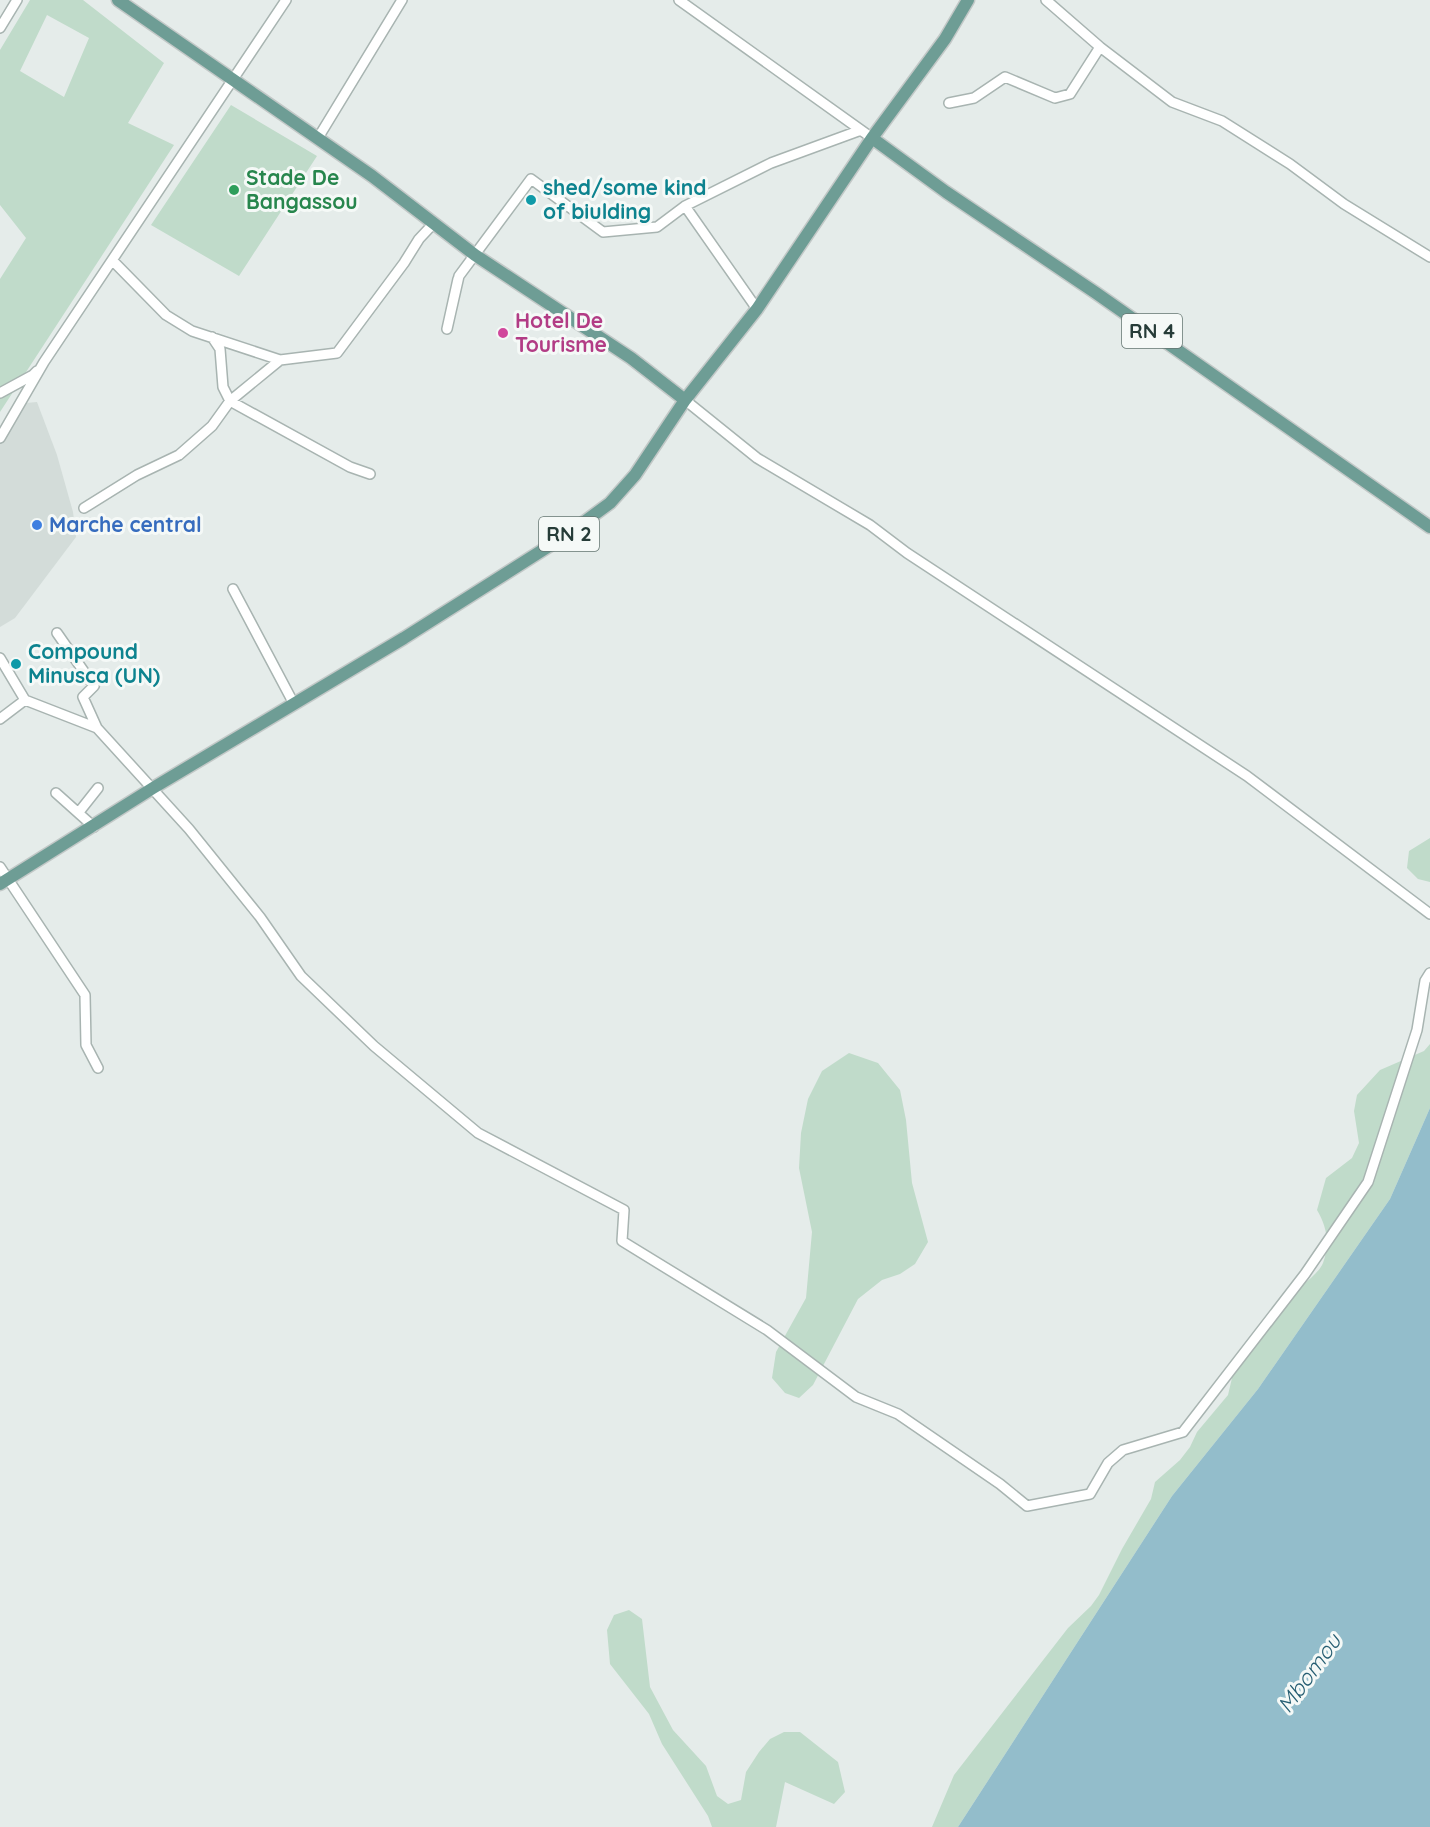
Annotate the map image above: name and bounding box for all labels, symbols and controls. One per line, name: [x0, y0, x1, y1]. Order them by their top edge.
place label: Stade De Bangassou: [246, 164, 358, 214]
place label: shed/some kind of biulding: [543, 174, 706, 224]
marker: Stade De Bangassou: [227, 183, 241, 197]
marker: shed/some kind of biulding: [524, 193, 538, 207]
place label: Hotel De Tourisme: [515, 307, 607, 357]
road number: RN 4: [1122, 314, 1182, 348]
marker: Hotel De Tourisme: [496, 326, 510, 340]
place label: Marche central: [49, 511, 202, 537]
road number: RN 2: [539, 517, 599, 551]
marker: Marche central: [30, 518, 44, 532]
place label: Compound Minusca (UN): [28, 638, 160, 688]
marker: Compound Minusca (UN): [9, 657, 23, 671]
water label: Mbomou: [1271, 1627, 1348, 1718]

